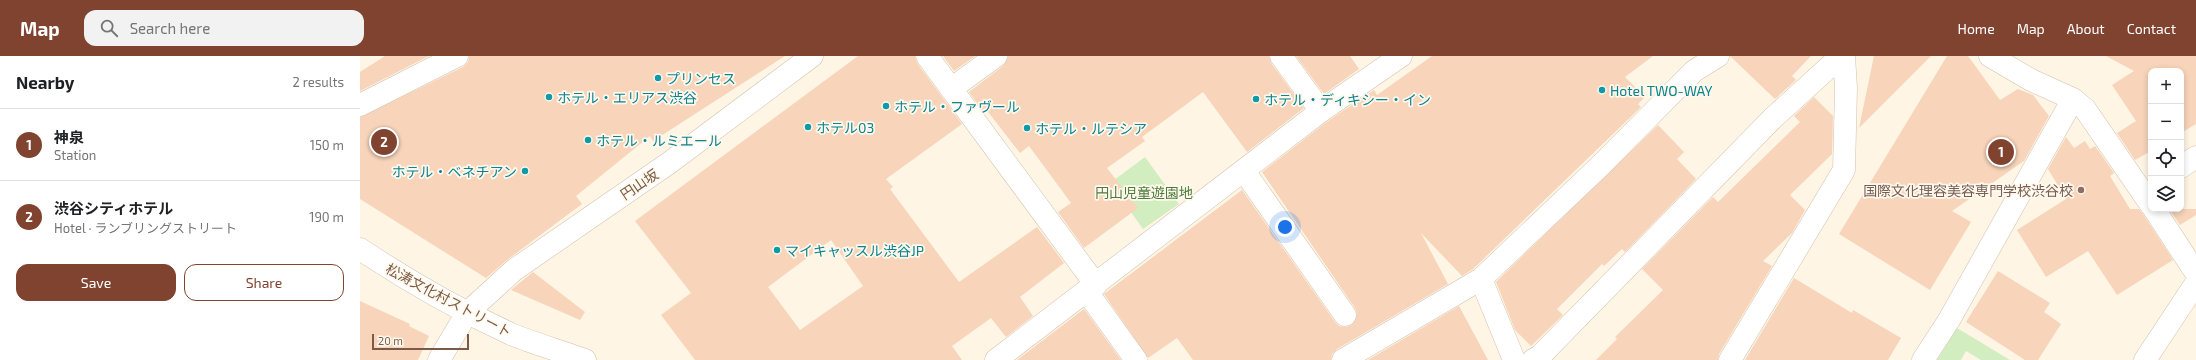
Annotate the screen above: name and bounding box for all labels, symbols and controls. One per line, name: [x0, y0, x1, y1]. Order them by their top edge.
search box: [84, 10, 364, 46]
text: Map: [20, 17, 60, 40]
icon: search: [98, 17, 120, 39]
text: Search here: [130, 19, 210, 37]
text: Home: [1958, 20, 1995, 37]
text: Map: [2017, 20, 2045, 37]
text: About: [2067, 20, 2105, 37]
text: Contact: [2127, 20, 2176, 37]
map controls: [2148, 68, 2184, 212]
button: +: [2148, 68, 2184, 104]
place label: プリンセス: [666, 70, 736, 87]
text: Nearby: [16, 72, 74, 92]
marker: プリンセス: [653, 73, 663, 83]
text: 2 results: [292, 74, 344, 90]
place label: Hotel TWO-WAY: [1610, 82, 1713, 99]
marker: Hotel TWO-WAY: [1597, 85, 1607, 95]
place label: ホテル・エリアス渋谷: [557, 89, 697, 106]
place label: ホテル・ディキシー・イン: [1264, 91, 1431, 108]
marker: ホテル・エリアス渋谷: [544, 92, 554, 102]
marker: ホテル・ディキシー・イン: [1251, 94, 1261, 104]
place label: ホテル・ファヴール: [894, 98, 1020, 115]
marker: ホテル・ファヴール: [881, 101, 891, 111]
button: −: [2148, 104, 2184, 140]
place label: ホテル03: [816, 119, 874, 136]
place label: ホテル・ルテシア: [1035, 120, 1147, 137]
marker: ホテル03: [803, 122, 813, 132]
marker: ホテル・ルテシア: [1022, 123, 1032, 133]
pin: 2: [371, 127, 397, 157]
text: 神泉: [54, 128, 84, 146]
place label: ホテル・ルミエール: [596, 132, 722, 149]
marker: ホテル・ルミエール: [583, 135, 593, 145]
text: 1: [26, 137, 32, 153]
text: 150 m: [310, 137, 344, 153]
pin: 1: [1988, 137, 2014, 167]
button: locate: [2148, 140, 2184, 176]
text: Station: [54, 147, 96, 163]
place label: ホテル・ベネチアン: [392, 163, 517, 180]
street label: 円山坂: [617, 165, 661, 203]
marker: ホテル・ベネチアン: [520, 166, 530, 176]
button: layers: [2148, 176, 2184, 212]
place label: 国際文化理容美容専門学校渋谷校: [1863, 182, 2073, 199]
park label: 円山児童遊園地: [1095, 184, 1193, 201]
marker: 国際文化理容美容専門学校渋谷校: [2076, 185, 2086, 195]
text: 渋谷シティホテル: [54, 199, 173, 217]
text: 2: [25, 209, 33, 225]
text: 190 m: [309, 209, 344, 225]
your location: [1275, 217, 1295, 237]
text: Hotel · ランブリングストリート: [54, 220, 237, 236]
place label: マイキャッスル渋谷JP: [785, 242, 924, 259]
marker: マイキャッスル渋谷JP: [772, 245, 782, 255]
street label: 松涛文化村ストリート: [383, 260, 515, 340]
button: Save: [16, 264, 176, 301]
button: Share: [184, 264, 344, 301]
scale bar: [372, 332, 469, 351]
text: 20 m: [378, 334, 403, 347]

